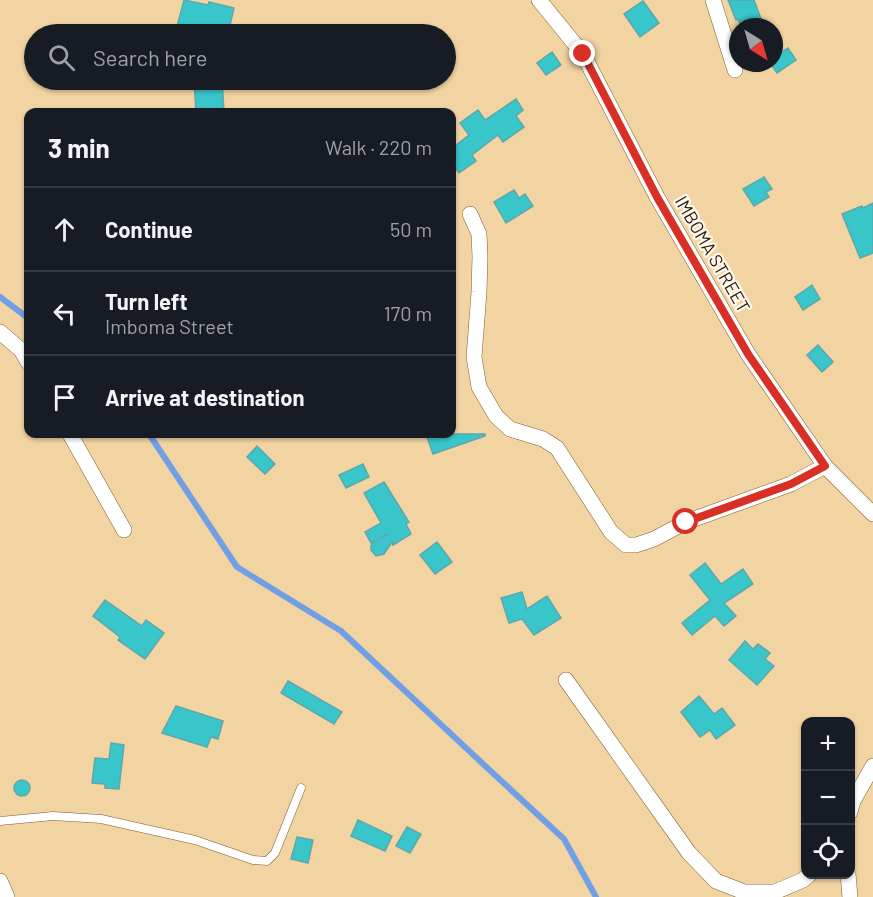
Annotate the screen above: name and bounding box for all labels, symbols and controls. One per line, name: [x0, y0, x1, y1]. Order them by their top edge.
north arrow: [729, 18, 783, 72]
search box: [24, 24, 456, 90]
route end: [569, 40, 595, 66]
icon: search: [45, 41, 78, 74]
text: Search here: [93, 44, 207, 70]
text: 3 min: [48, 132, 110, 163]
text: Walk · 220 m: [325, 135, 432, 159]
street label: IMBOMA STREET: [671, 192, 755, 316]
icon: ahead: [48, 213, 81, 246]
text: Continue: [105, 216, 193, 242]
text: 50 m: [390, 217, 432, 241]
text: Turn left: [105, 288, 188, 314]
icon: left: [48, 297, 81, 330]
text: 170 m: [384, 301, 432, 325]
text: Imboma Street: [105, 314, 234, 338]
icon: arrive: [48, 381, 81, 414]
text: Arrive at destination: [105, 384, 304, 410]
route start: [672, 508, 698, 534]
map controls: [801, 717, 855, 879]
button: +: [801, 717, 855, 771]
button: −: [801, 771, 855, 825]
button: locate: [801, 825, 855, 879]

